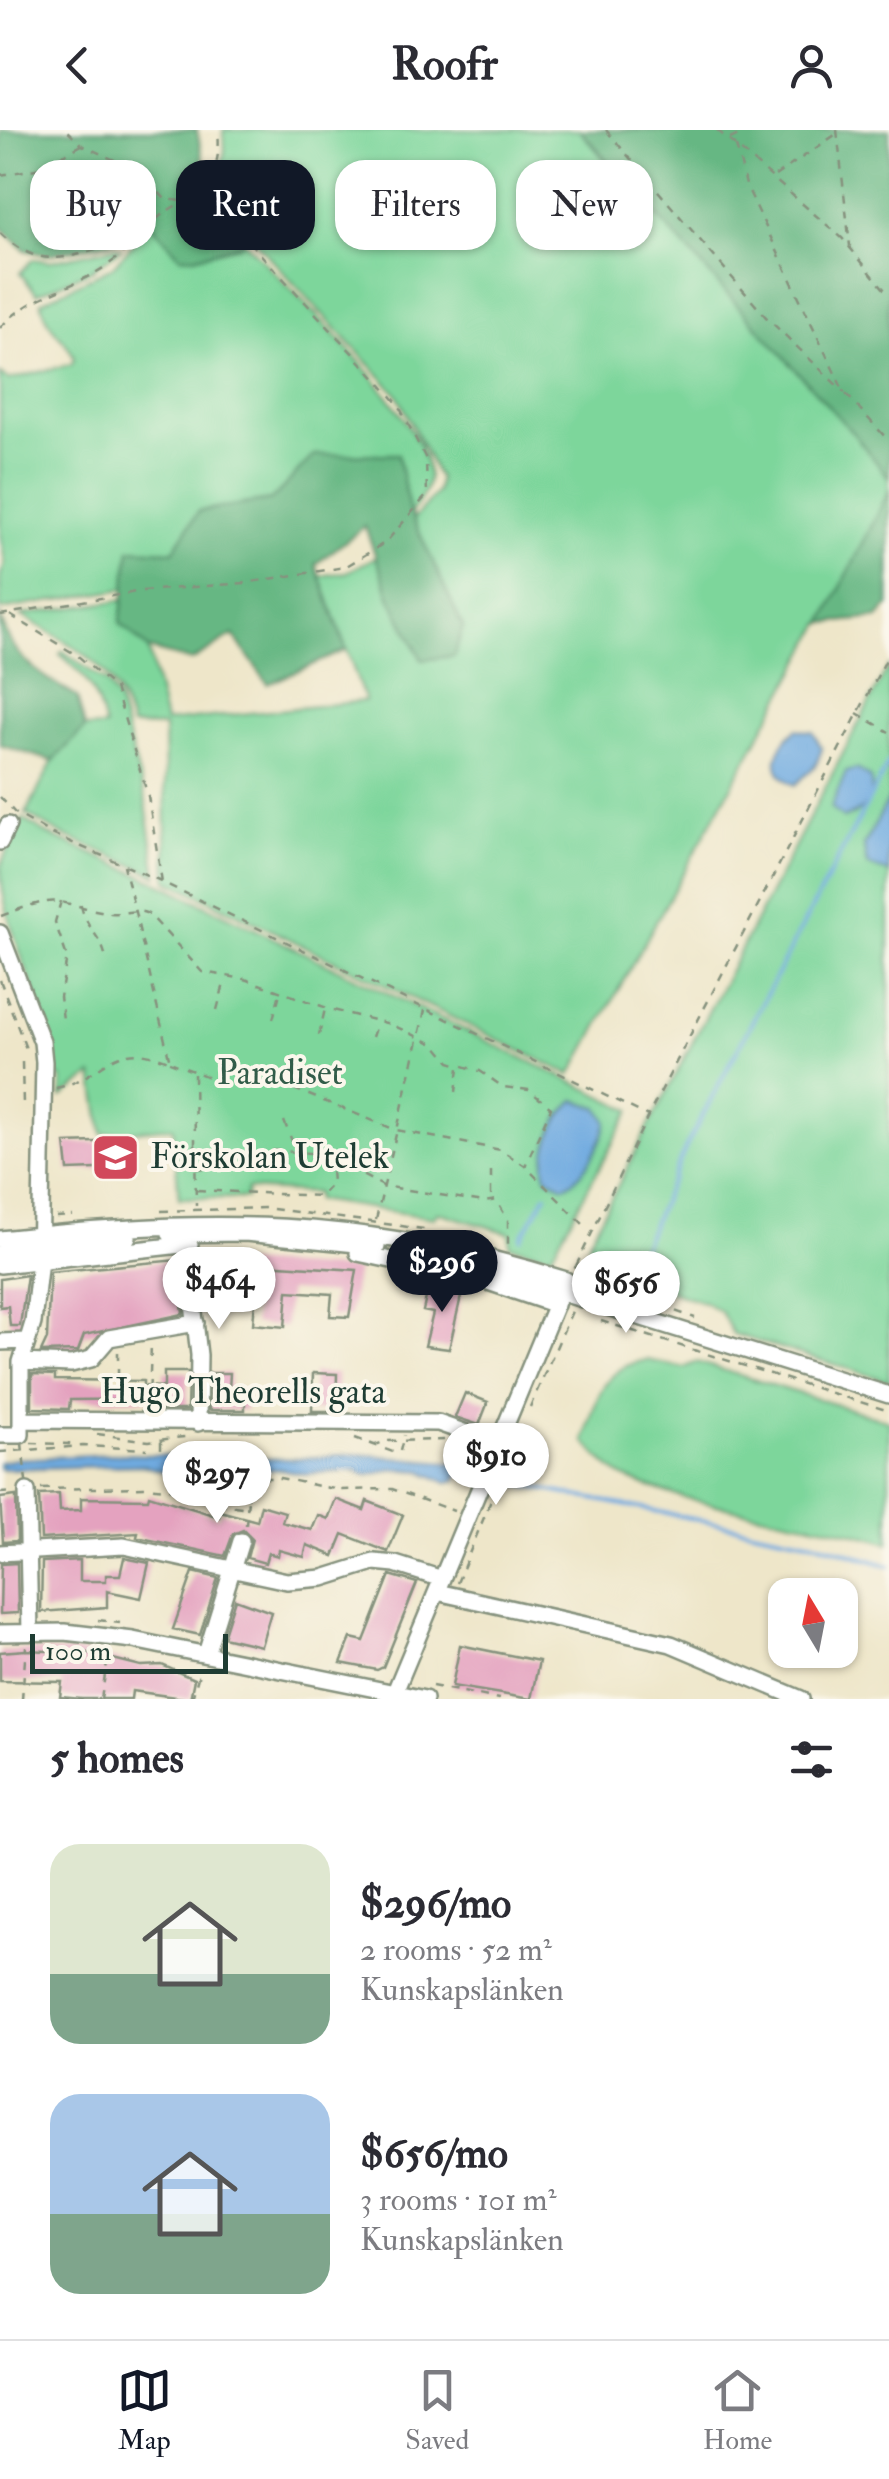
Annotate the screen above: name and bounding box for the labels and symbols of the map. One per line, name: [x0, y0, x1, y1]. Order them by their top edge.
park label: Paradiset: [217, 1051, 343, 1095]
school or university icon: Förskolan Utelek: [89, 1131, 141, 1183]
place label: Förskolan Utelek: [150, 1135, 390, 1179]
pin: $296: [383, 1230, 501, 1315]
pin: $464: [160, 1247, 278, 1332]
pin: $656: [567, 1251, 685, 1336]
street label: Hugo Theorells gata: [100, 1370, 387, 1414]
pin: $910: [437, 1423, 555, 1508]
pin: $297: [158, 1441, 276, 1526]
north arrow: [768, 1578, 858, 1668]
scale bar: [30, 1629, 228, 1674]

